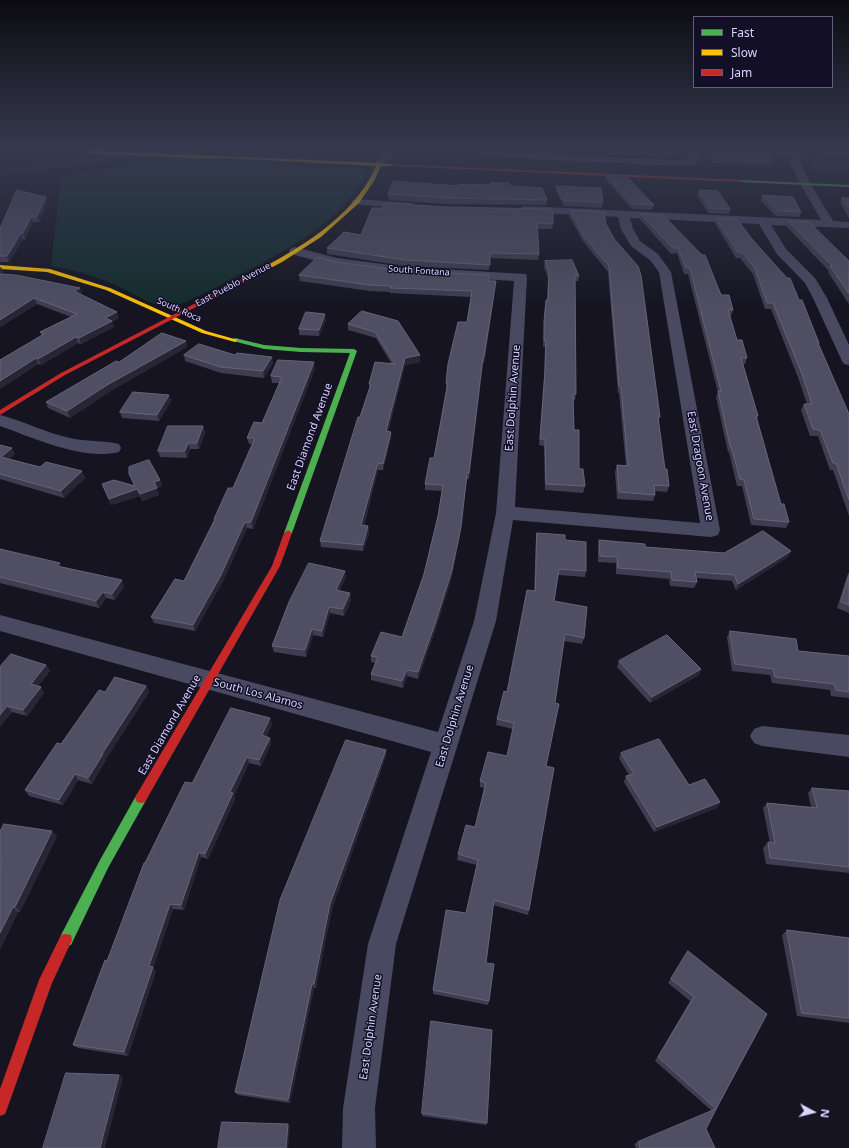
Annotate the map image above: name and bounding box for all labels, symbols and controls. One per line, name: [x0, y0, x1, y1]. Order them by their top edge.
legend: [693, 16, 833, 88]
text: Fast: [731, 24, 754, 41]
text: Slow: [731, 44, 757, 61]
text: Jam: [731, 64, 752, 81]
street label: East Pueblo Avenue: [194, 261, 272, 309]
street label: South Fontana: [388, 263, 450, 279]
street label: South Roca: [155, 295, 203, 325]
street label: East Dolphin Avenue: [503, 344, 523, 452]
street label: East Diamond Avenue: [284, 381, 336, 493]
street label: East Dragoon Avenue: [684, 410, 716, 522]
street label: East Dolphin Avenue: [433, 663, 477, 769]
street label: East Diamond Avenue: [136, 673, 204, 777]
street label: South Los Alamos: [212, 676, 304, 712]
street label: East Dolphin Avenue: [357, 973, 385, 1081]
north arrow: [793, 1092, 833, 1132]
text: N: [817, 1108, 833, 1119]

